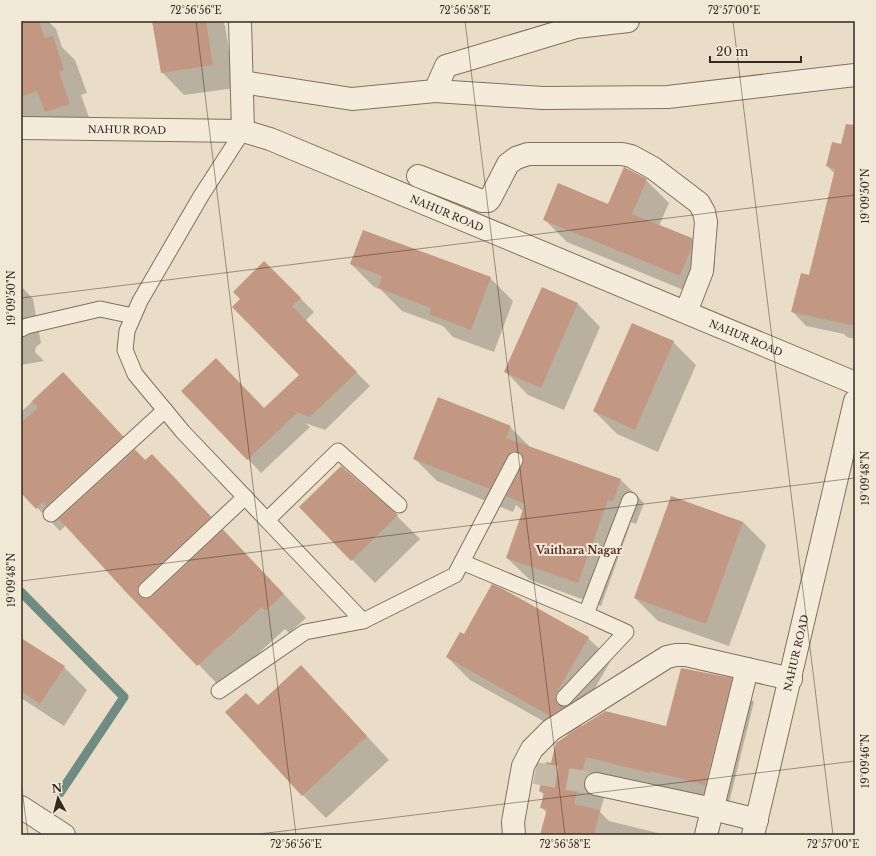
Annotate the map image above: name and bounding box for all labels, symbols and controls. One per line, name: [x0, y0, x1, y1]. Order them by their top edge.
text: 72°56'56"E: [170, 4, 222, 17]
text: 72°56'58"E: [439, 4, 491, 17]
text: 72°57'00"E: [708, 4, 760, 17]
scale bar: [710, 38, 801, 64]
text: 20 m: [716, 44, 748, 59]
street label: NAHUR ROAD: [88, 123, 166, 137]
text: 19°09'50"N: [859, 168, 872, 224]
street label: NAHUR ROAD: [408, 192, 486, 234]
text: 19°09'50"N: [5, 270, 18, 326]
street label: NAHUR ROAD: [707, 317, 785, 359]
text: 19°09'48"N: [859, 451, 872, 505]
district label: Vaithara Nagar: [535, 543, 623, 557]
text: 19°09'48"N: [5, 553, 18, 607]
street label: NAHUR ROAD: [781, 613, 812, 693]
text: 19°09'46"N: [859, 734, 872, 788]
north arrow: [38, 778, 78, 818]
text: N: [51, 780, 63, 796]
text: 72°56'56"E: [270, 838, 322, 851]
text: 72°56'58"E: [539, 838, 591, 851]
text: 72°57'00"E: [807, 838, 859, 851]

